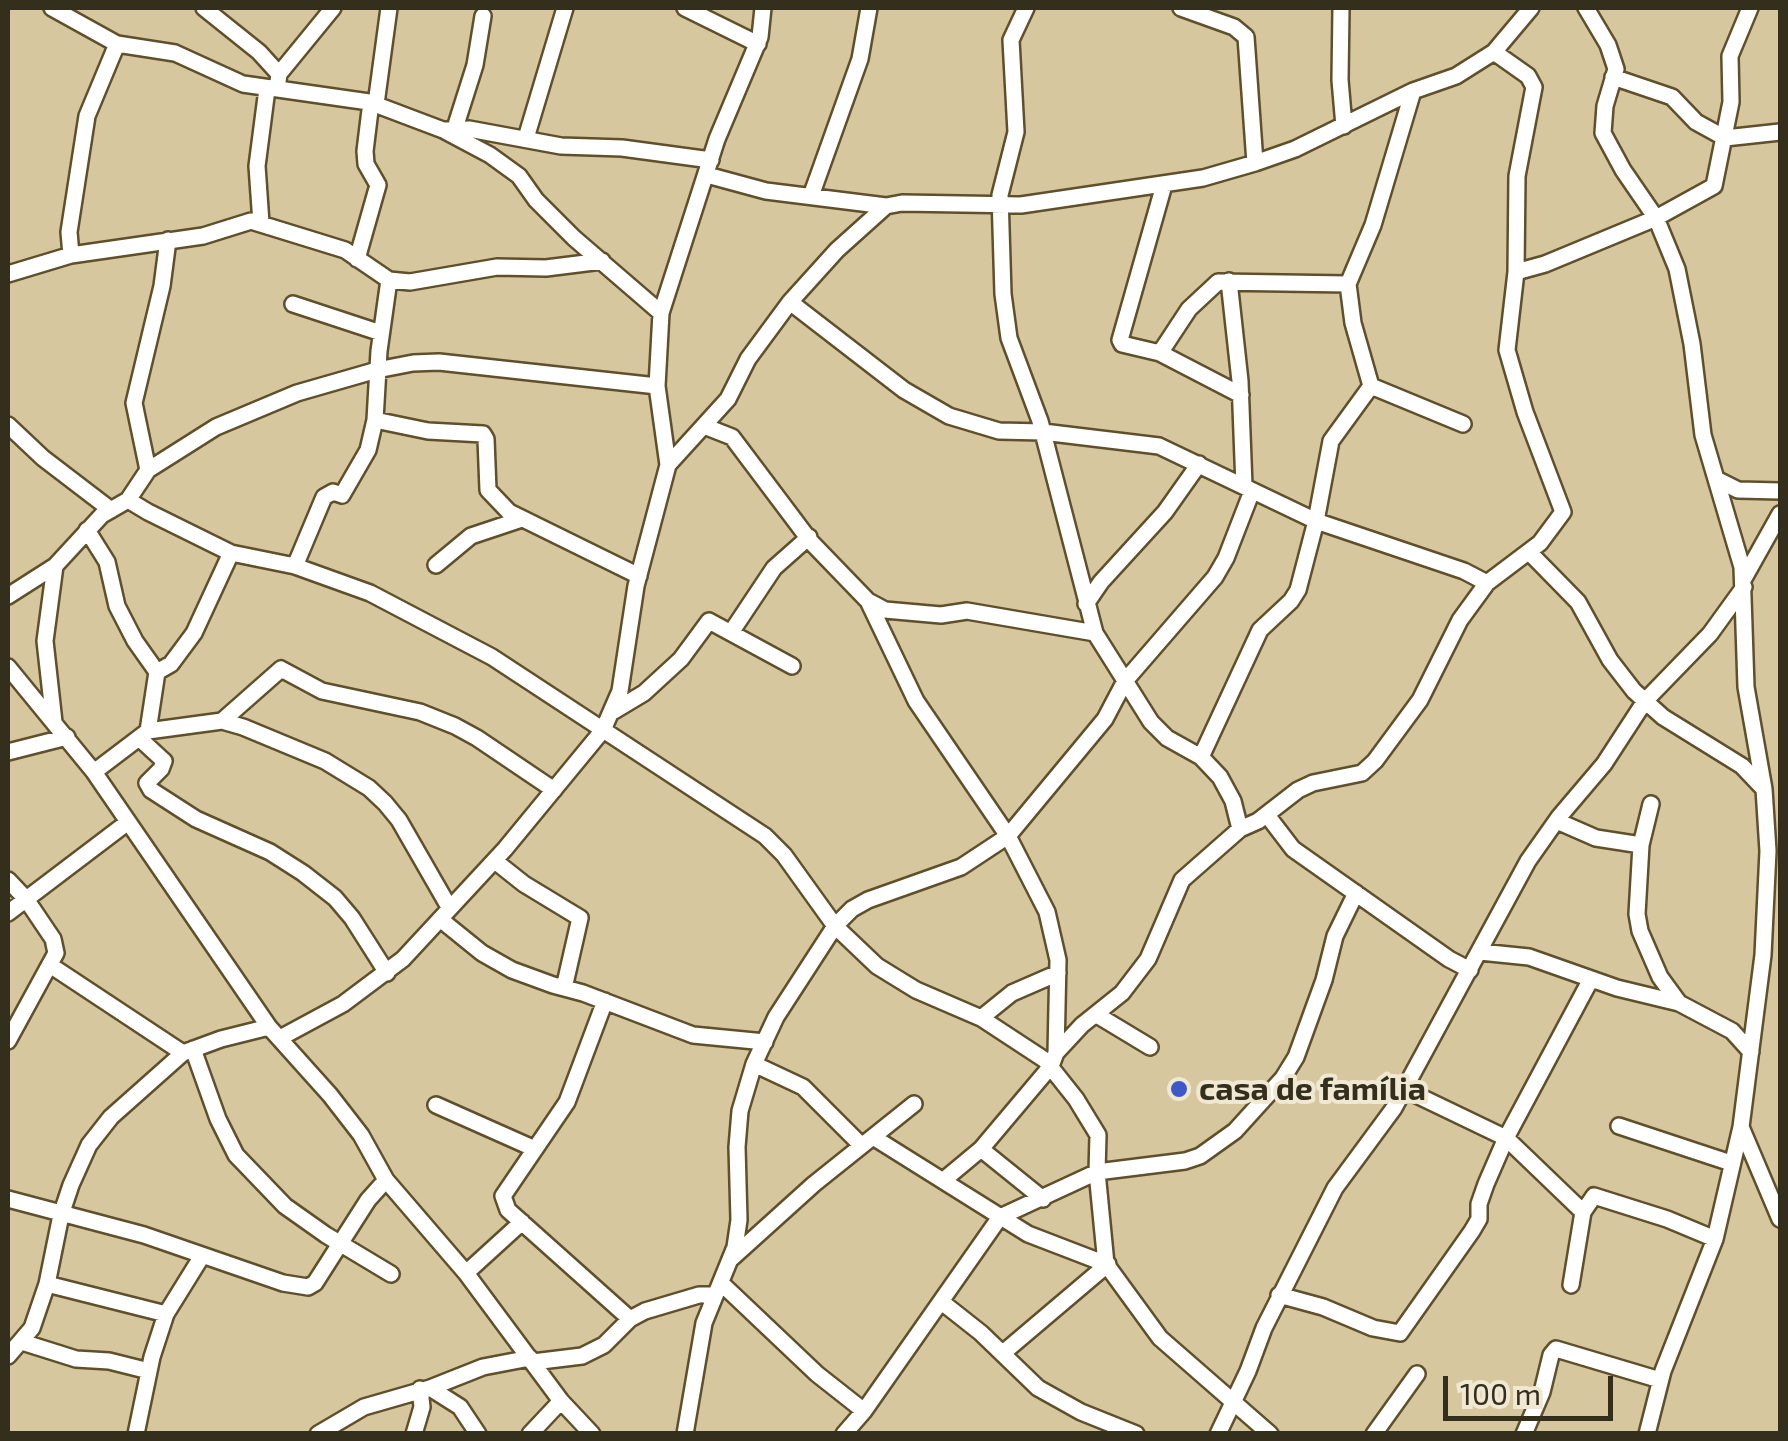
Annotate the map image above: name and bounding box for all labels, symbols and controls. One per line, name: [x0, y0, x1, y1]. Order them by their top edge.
place label: casa de família: [1199, 1070, 1426, 1108]
marker: casa de família: [1168, 1078, 1190, 1100]
scale bar: [1448, 1356, 1618, 1418]
text: 100 m: [1460, 1375, 1541, 1411]

